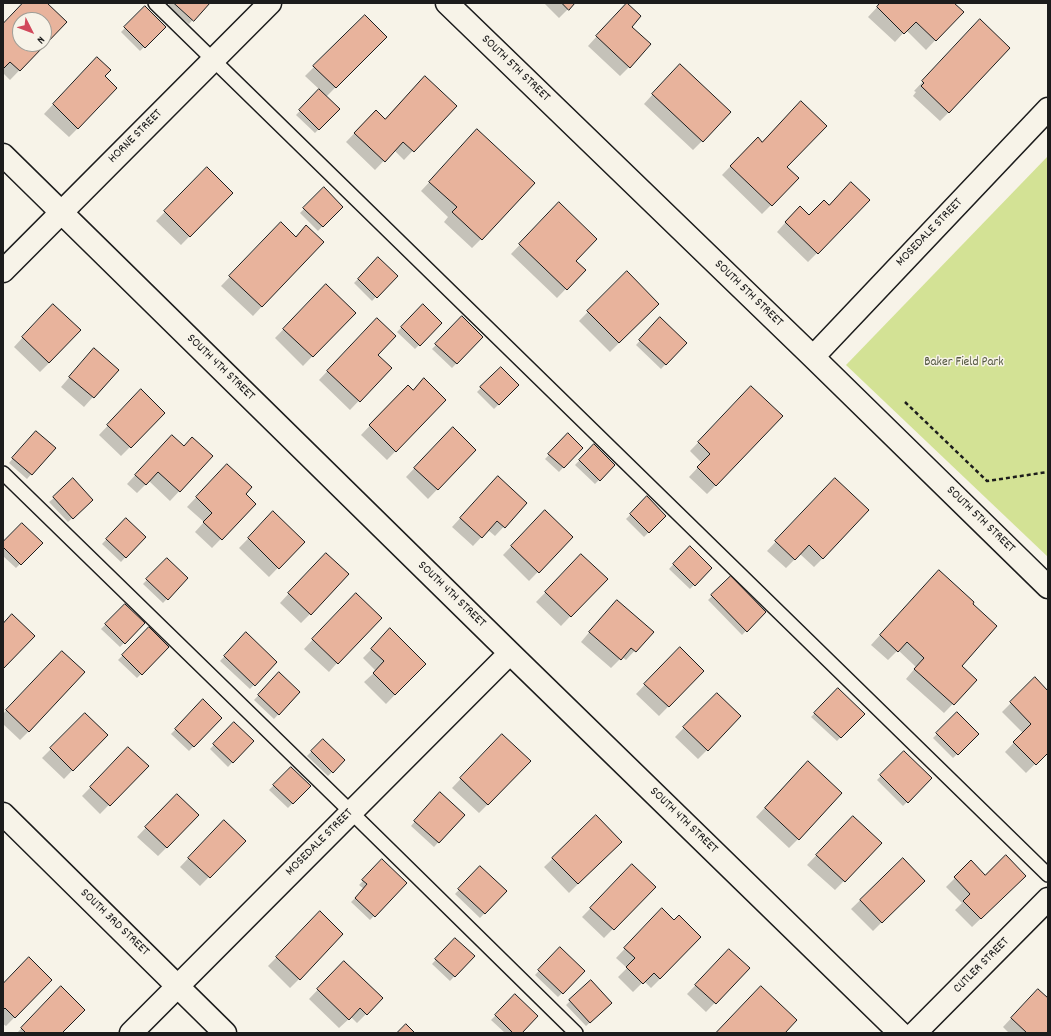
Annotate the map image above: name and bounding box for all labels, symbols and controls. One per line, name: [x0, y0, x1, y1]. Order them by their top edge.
north arrow: [12, 12, 52, 52]
text: N: [32, 32, 48, 47]
street label: SOUTH 5TH STREET: [477, 32, 553, 106]
street label: HORNE STREET: [106, 107, 166, 167]
street label: MOSEDALE STREET: [893, 196, 967, 270]
street label: SOUTH 5TH STREET: [710, 257, 786, 331]
street label: SOUTH 4TH STREET: [183, 332, 257, 404]
park label: Baker Field Park: [924, 355, 1004, 371]
street label: SOUTH 5TH STREET: [942, 483, 1018, 557]
street label: SOUTH 4TH STREET: [414, 559, 488, 631]
street label: SOUTH 4TH STREET: [646, 785, 720, 857]
street label: MOSEDALE STREET: [283, 806, 357, 880]
street label: SOUTH 3RD STREET: [76, 886, 152, 960]
street label: CUTLER STREET: [951, 935, 1013, 997]

